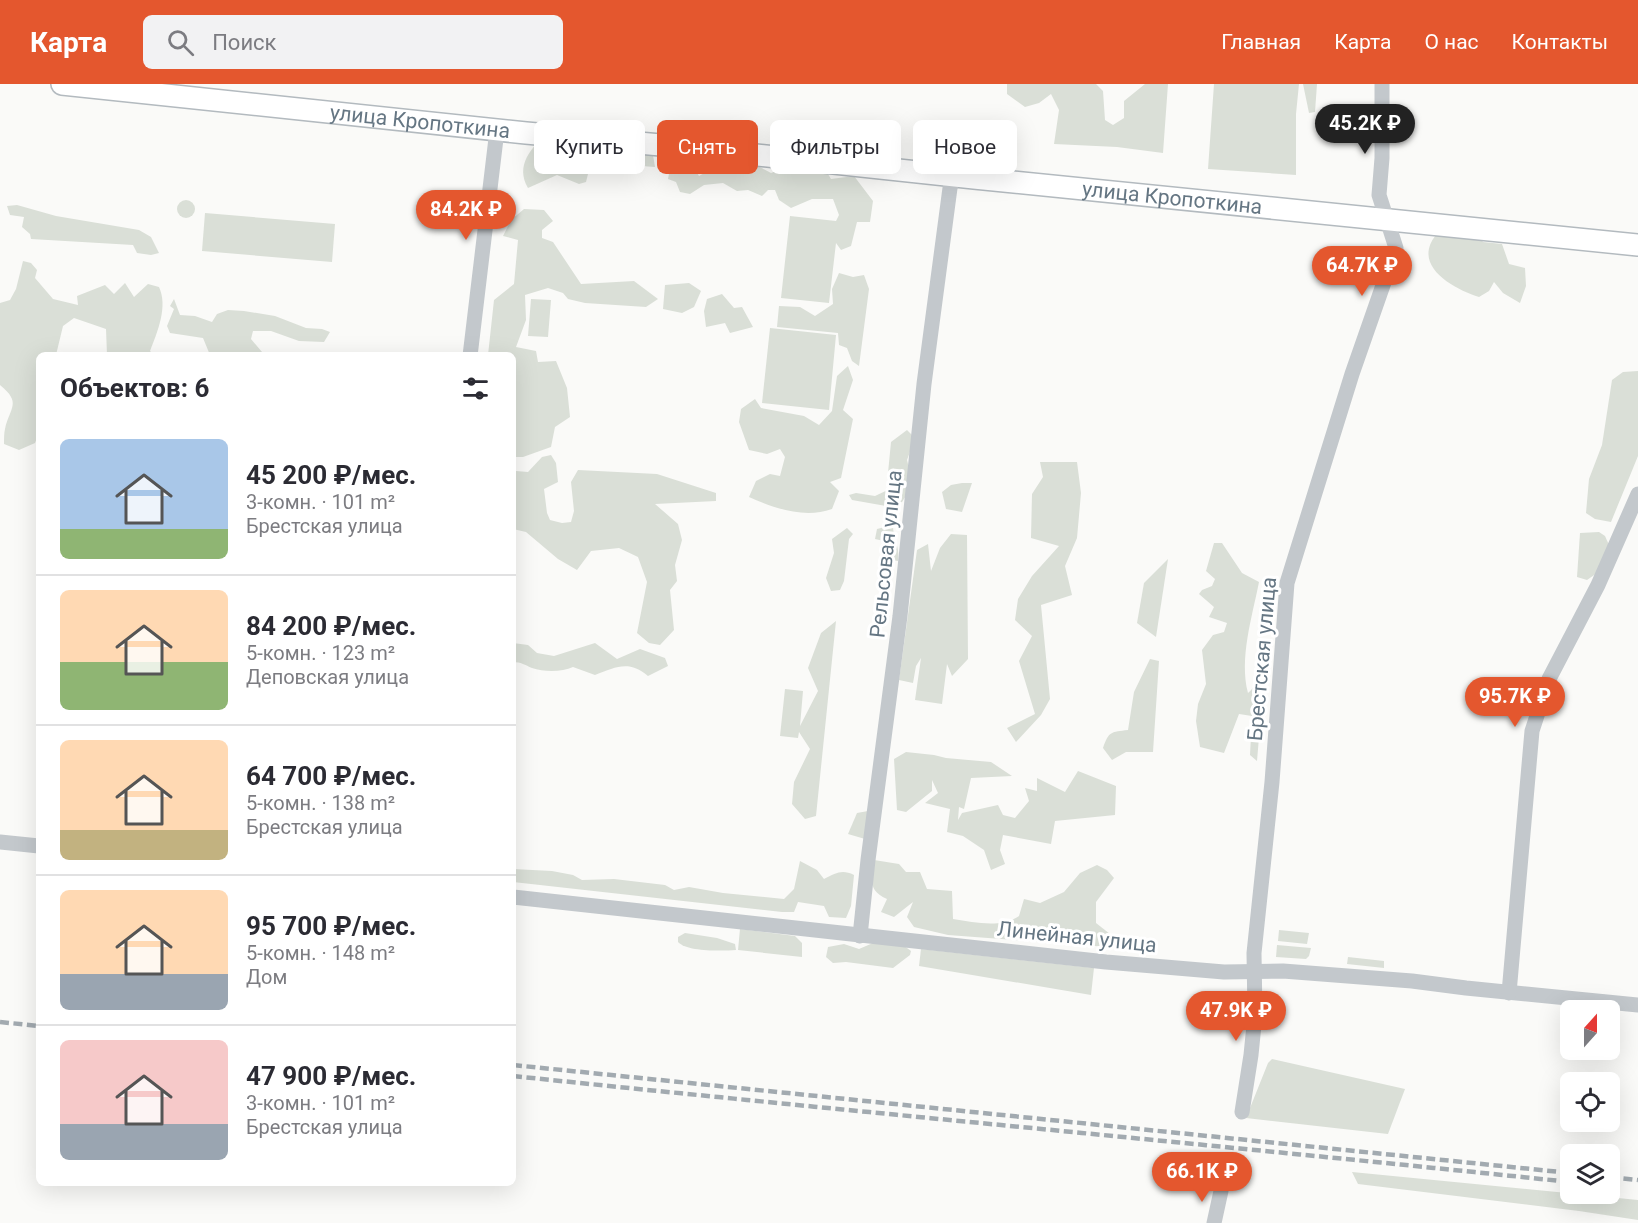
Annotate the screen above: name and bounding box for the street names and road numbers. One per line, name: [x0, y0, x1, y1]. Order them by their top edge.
street label: улица Кропоткина: [329, 100, 511, 143]
street label: улица Кропоткина: [1081, 177, 1263, 219]
street label: Рельсовая улица: [865, 469, 907, 639]
street label: Брестская улица: [1243, 576, 1281, 742]
street label: Линейная улица: [996, 917, 1158, 957]

